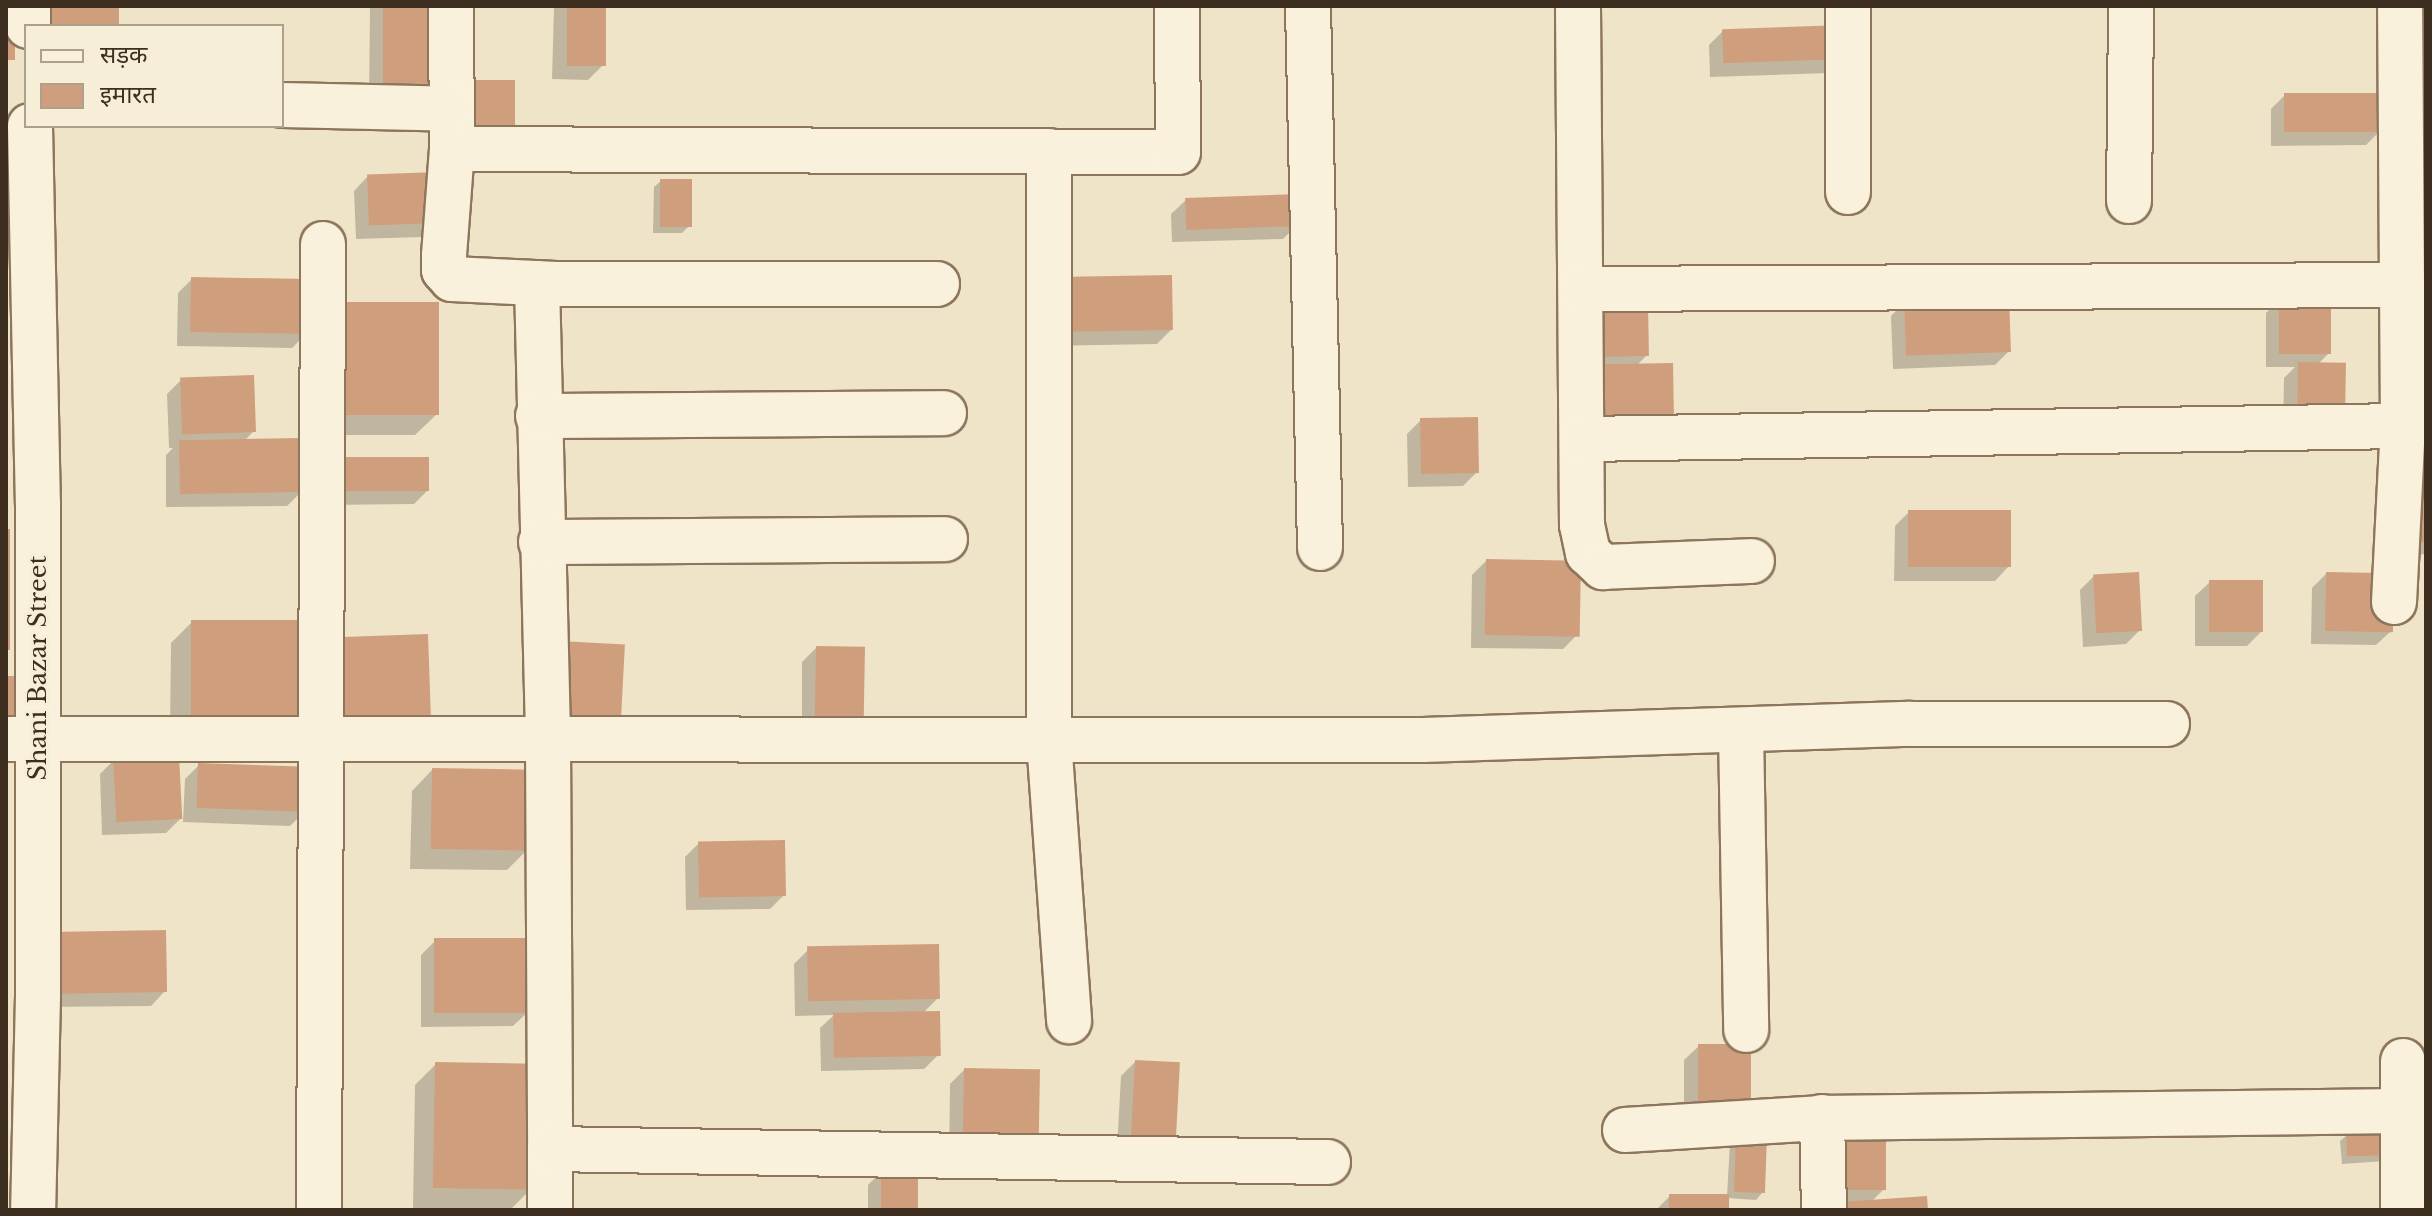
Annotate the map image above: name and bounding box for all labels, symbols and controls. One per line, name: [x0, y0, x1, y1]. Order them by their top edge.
legend: [24, 24, 284, 128]
text: सड़क: [100, 40, 148, 69]
text: इमारत: [100, 80, 156, 109]
street label: Shani Bazar Street: [24, 555, 52, 781]

